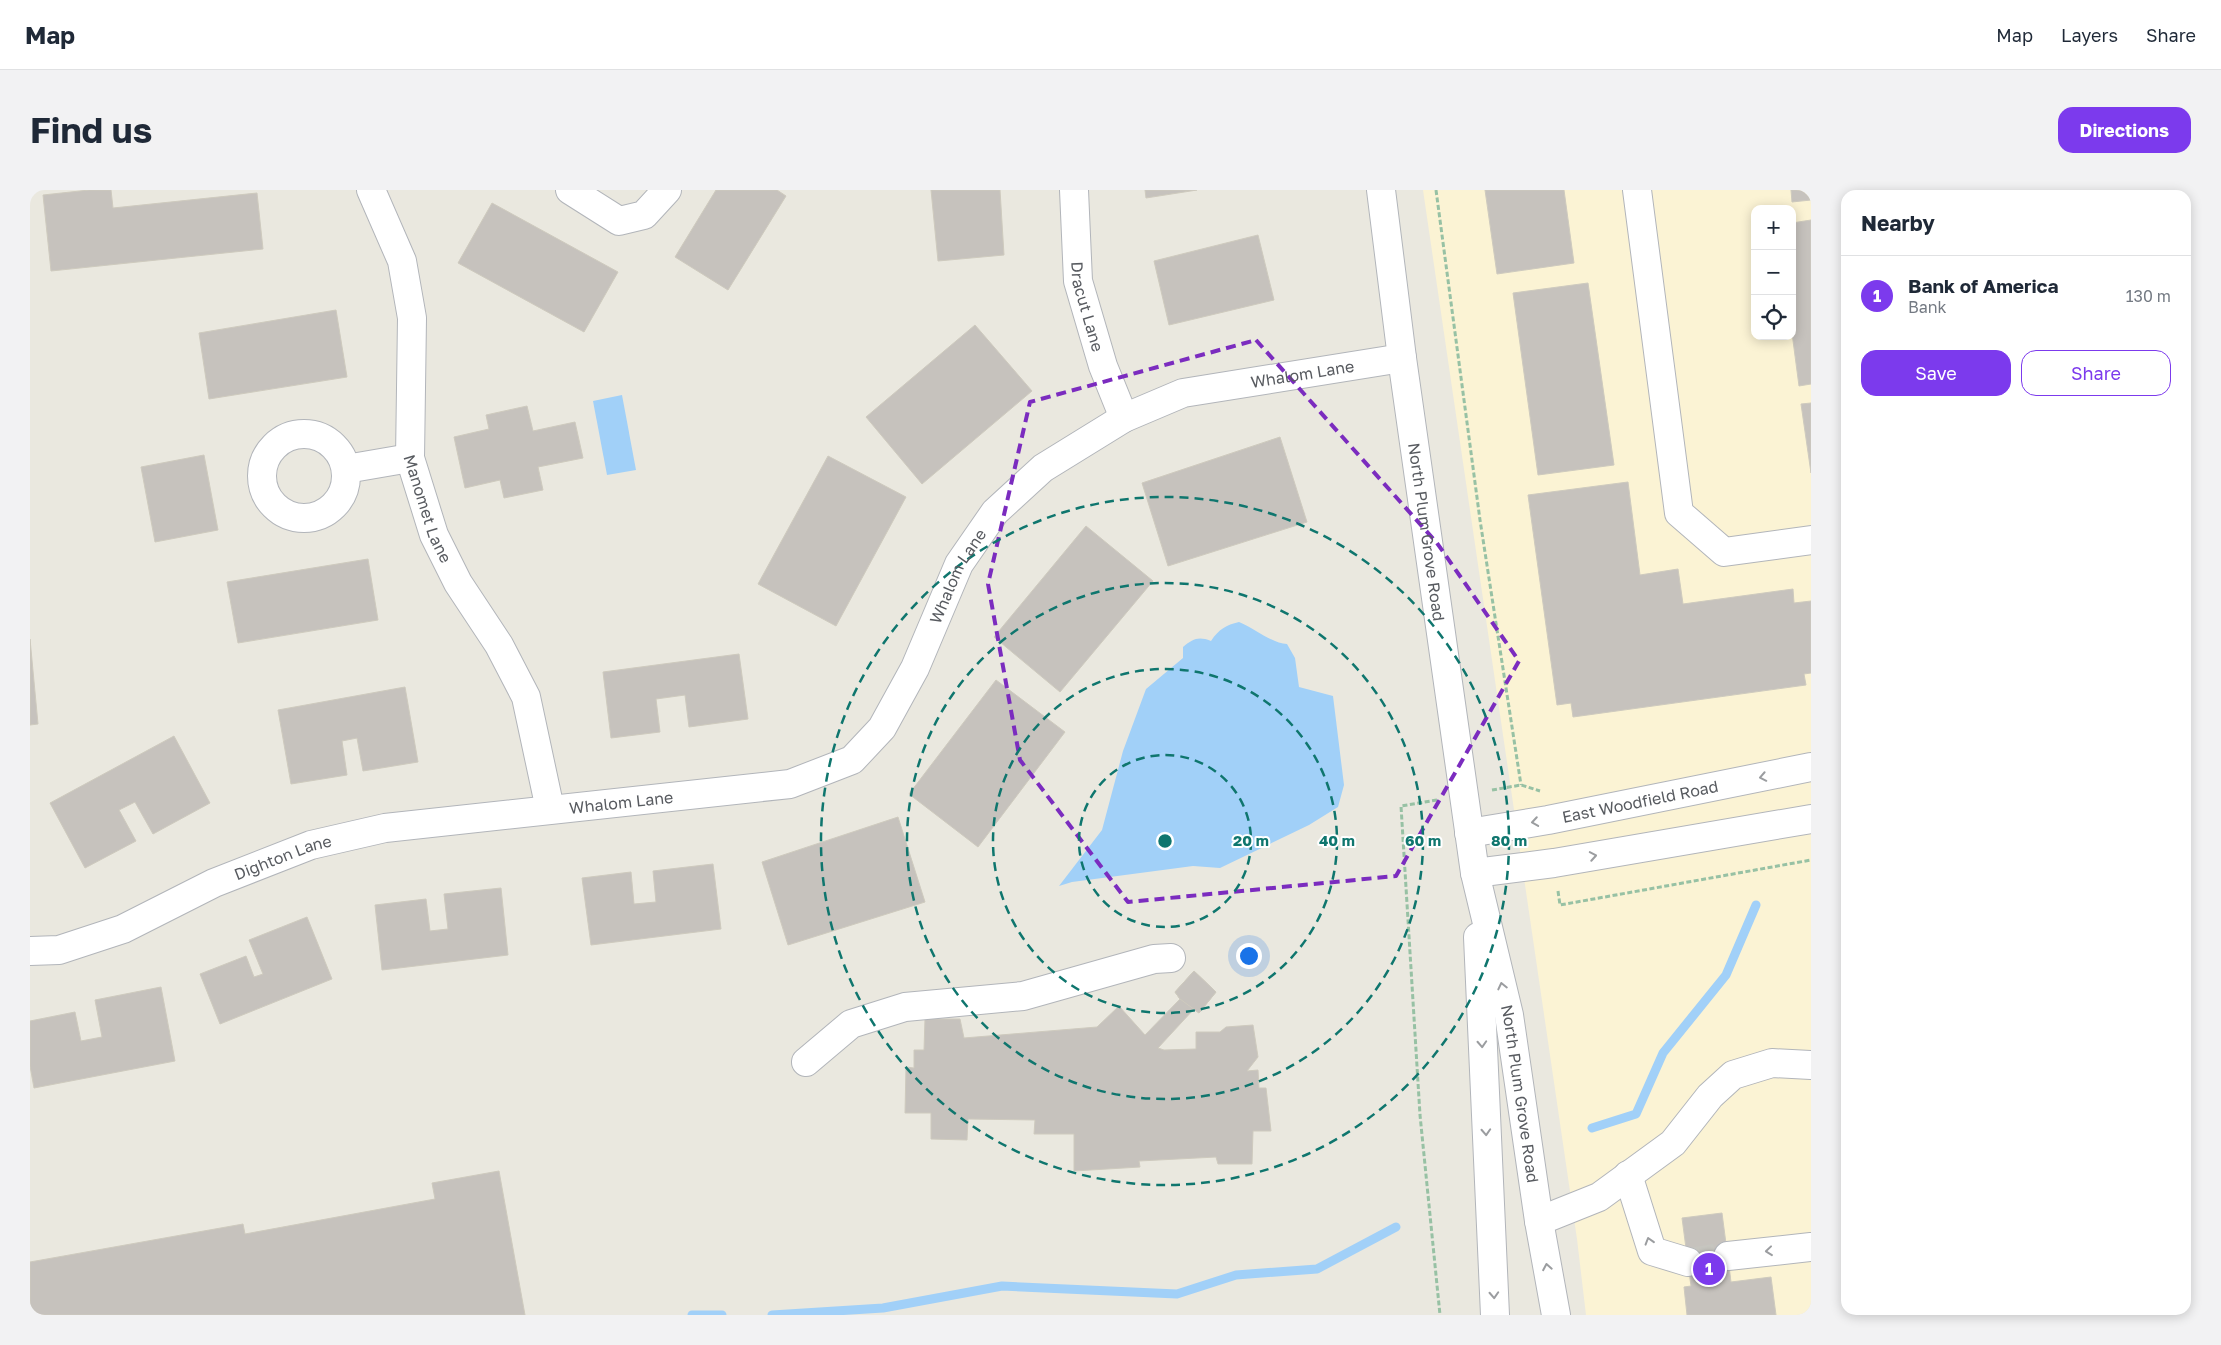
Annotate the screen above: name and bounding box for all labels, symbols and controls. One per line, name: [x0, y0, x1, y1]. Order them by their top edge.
text: Map: [25, 20, 75, 49]
text: Map: [1996, 24, 2033, 46]
text: Layers: [2061, 24, 2118, 46]
text: Share: [2146, 24, 2196, 46]
button: Directions: [2058, 107, 2191, 153]
text: Find us: [30, 109, 152, 151]
map controls: [1751, 205, 1796, 340]
button: +: [1751, 205, 1796, 250]
text: Nearby: [1861, 210, 1935, 236]
button: −: [1751, 250, 1796, 295]
street label: Dracut Lane: [1067, 261, 1108, 354]
text: Bank of America: [1908, 274, 2059, 297]
text: 1: [1873, 286, 1881, 306]
text: 130 m: [2126, 286, 2171, 306]
button: locate: [1751, 295, 1796, 340]
text: Bank: [1908, 297, 1947, 317]
button: Save: [1861, 350, 2011, 396]
button: Share: [2021, 350, 2171, 396]
street label: Whalom Lane: [1249, 356, 1355, 392]
street label: North Plum Grove Road: [1404, 441, 1449, 622]
street label: Manomet Lane: [400, 452, 456, 566]
street label: Whalom Lane: [925, 525, 990, 627]
one-way arrow: [1759, 771, 1768, 782]
street label: East Woodfield Road: [1560, 776, 1720, 827]
street label: Whalom Lane: [568, 787, 674, 818]
one-way arrow: [1531, 816, 1539, 827]
street label: Dighton Lane: [231, 831, 333, 884]
text: 20 m: [1233, 831, 1269, 849]
text: 40 m: [1319, 831, 1355, 849]
text: 60 m: [1405, 831, 1441, 849]
text: 80 m: [1491, 831, 1527, 849]
centre of rings: [1156, 832, 1174, 850]
one-way arrow: [1588, 852, 1597, 862]
your location: [1236, 943, 1262, 969]
one-way arrow: [1497, 981, 1508, 990]
street label: North Plum Grove Road: [1497, 1003, 1543, 1184]
one-way arrow: [1477, 1040, 1488, 1048]
one-way arrow: [1481, 1128, 1492, 1136]
one-way arrow: [1644, 1237, 1654, 1246]
one-way arrow: [1765, 1245, 1773, 1256]
pin: 1: [1693, 1250, 1725, 1288]
one-way arrow: [1543, 1263, 1553, 1271]
one-way arrow: [1488, 1291, 1499, 1299]

